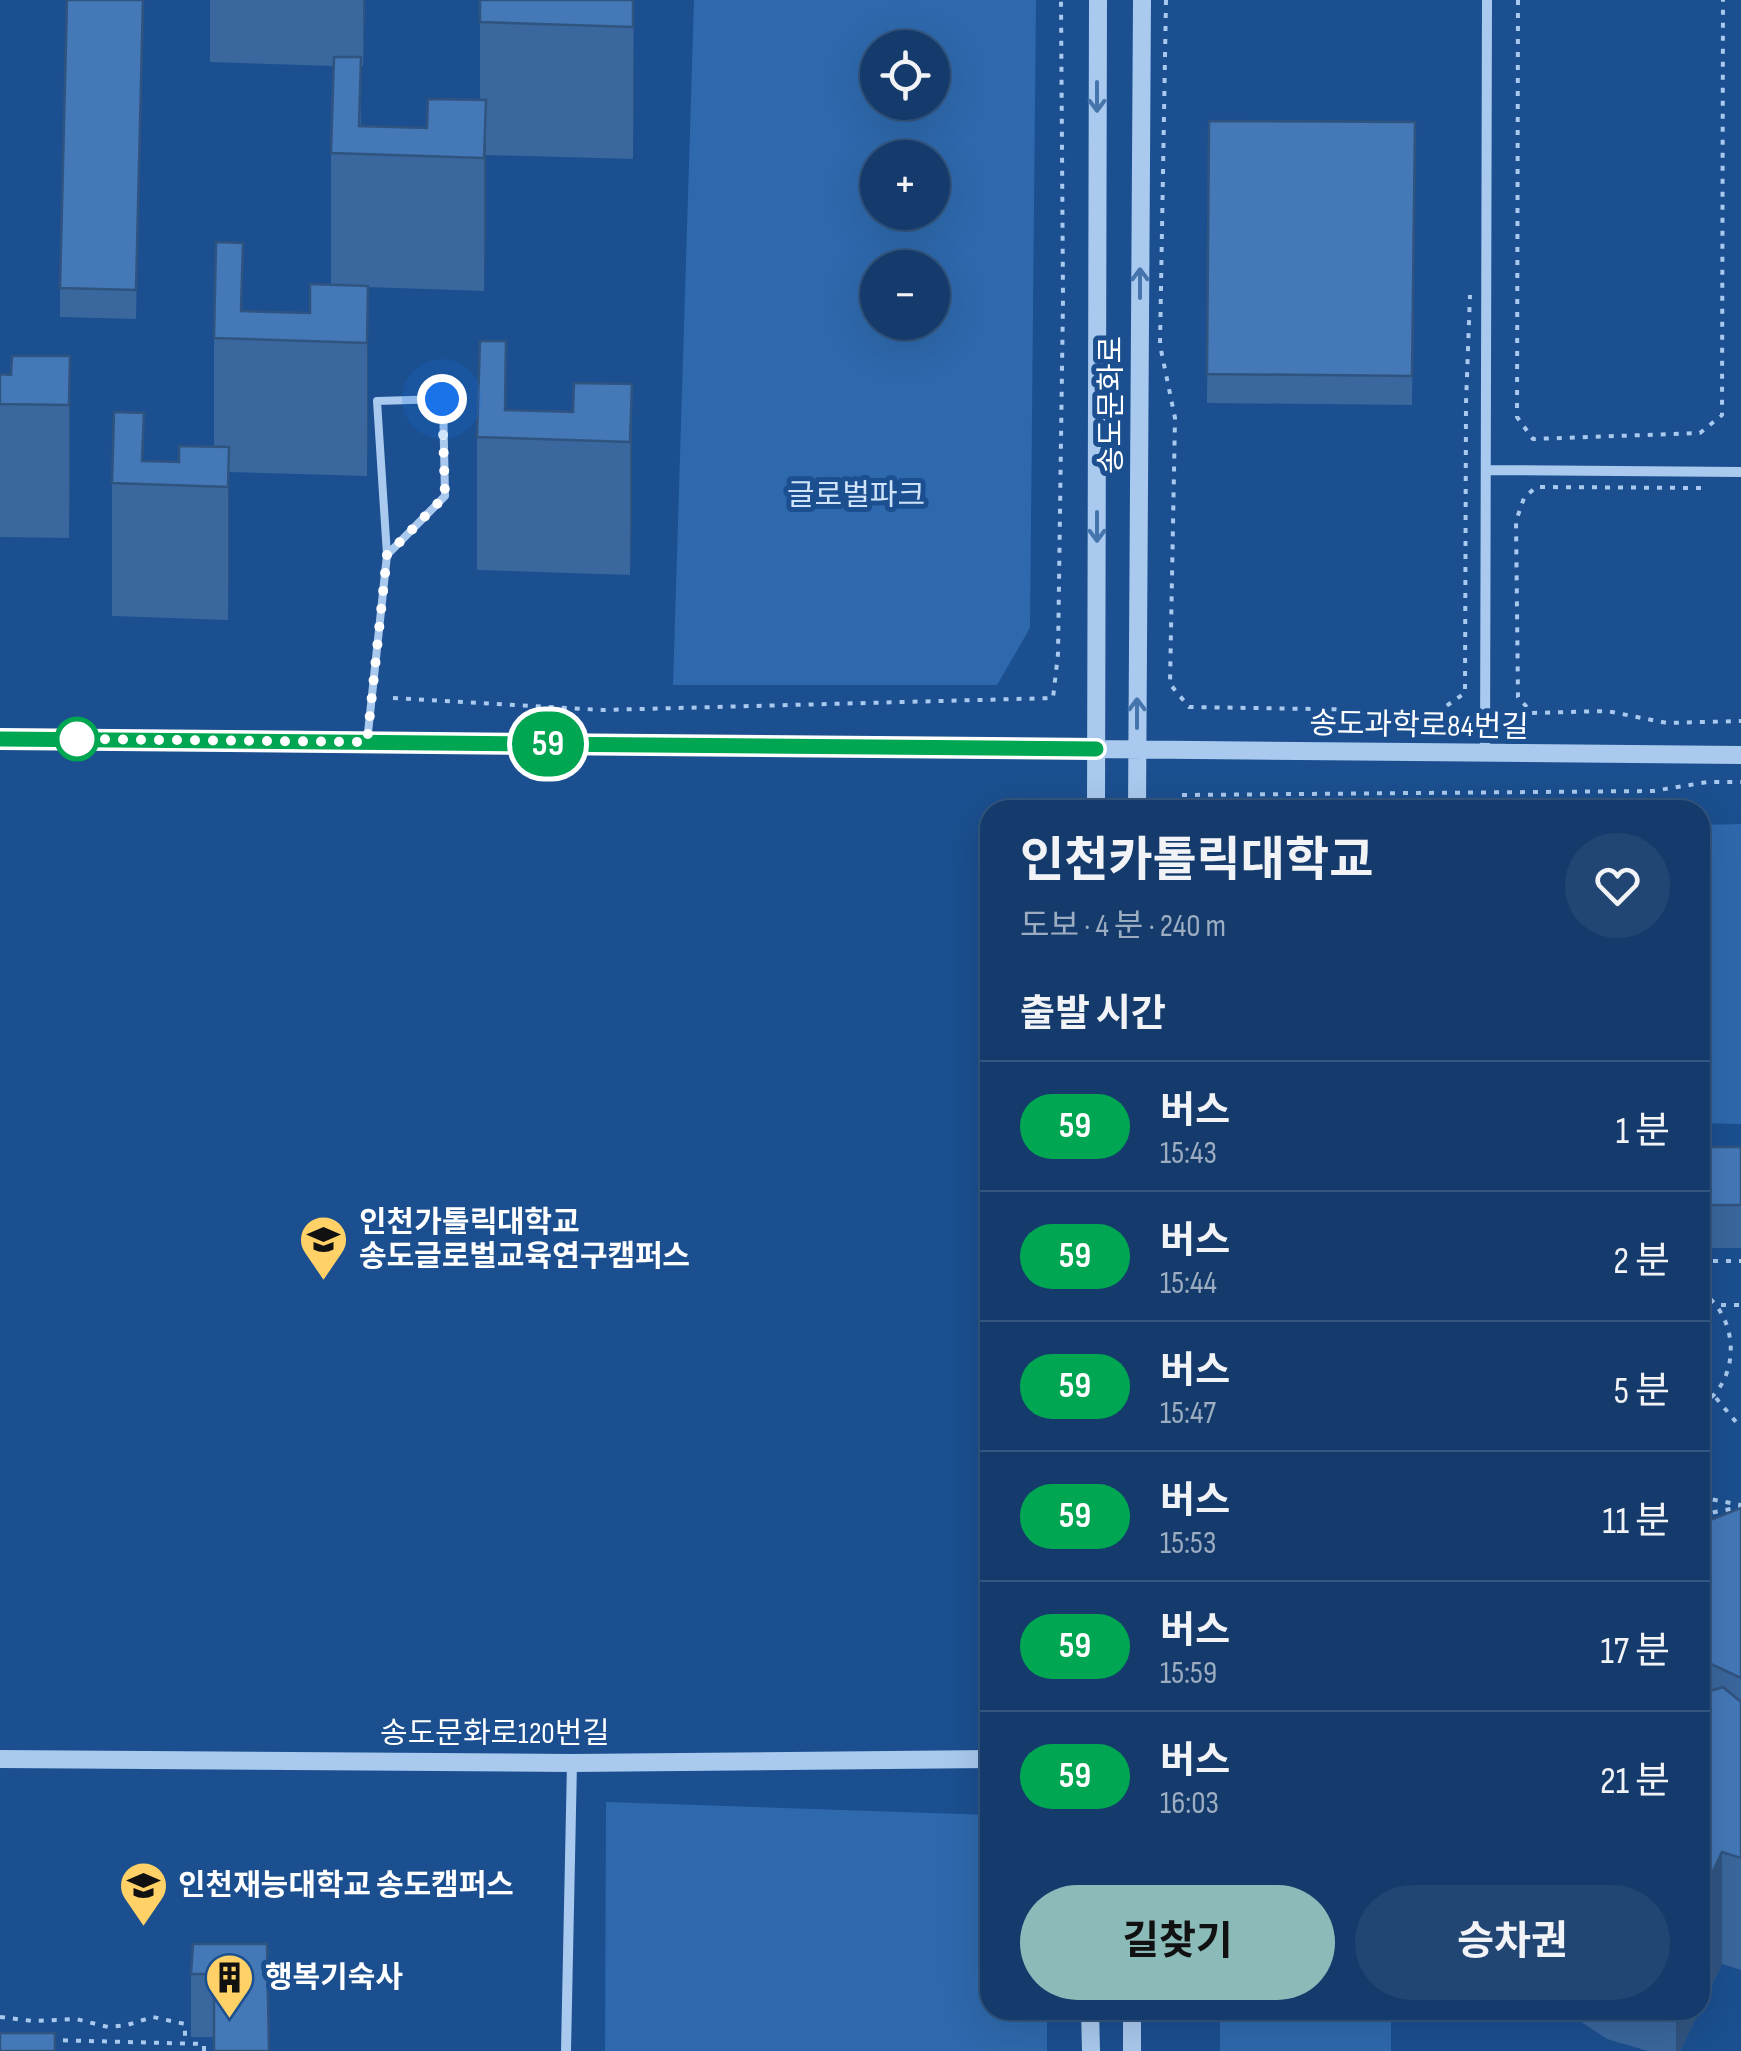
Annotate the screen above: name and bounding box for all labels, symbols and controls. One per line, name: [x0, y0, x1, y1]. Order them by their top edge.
map controls: [860, 30, 950, 340]
button: locate: [860, 30, 950, 120]
one-way arrow: [1088, 81, 1107, 113]
button: +: [860, 140, 950, 230]
button: −: [860, 250, 950, 340]
one-way arrow: [1130, 267, 1150, 300]
street label: 송도문화로: [1094, 336, 1130, 474]
your location: [417, 374, 467, 424]
park label: 글로벌파크: [787, 478, 925, 514]
one-way arrow: [1088, 510, 1106, 543]
one-way arrow: [1128, 697, 1146, 730]
street label: 송도과학로84번길: [1309, 706, 1529, 746]
line badge: 59: [503, 712, 593, 776]
unlabelled marker: [56, 718, 98, 760]
text: 59: [532, 723, 564, 766]
text: 인천카톨릭대학교: [1020, 833, 1373, 890]
button: heart: [1565, 833, 1670, 938]
text: 도보 · 4 분 · 240 m: [1020, 907, 1226, 946]
text: 출발 시간: [1020, 992, 1166, 1037]
text: 버스: [1160, 1089, 1230, 1134]
text: 59: [1059, 1105, 1091, 1148]
text: 1 분: [1616, 1109, 1670, 1154]
text: 15:43: [1160, 1134, 1217, 1173]
place label: 인천가톨릭대학교 송도글로벌교육연구캠퍼스: [359, 1205, 690, 1275]
school or university icon: 인천가톨릭대학교 송도글로벌교육연구캠퍼스: [298, 1214, 350, 1282]
text: 버스: [1160, 1219, 1230, 1264]
text: 59: [1059, 1235, 1091, 1278]
text: 2 분: [1613, 1239, 1670, 1284]
text: 15:44: [1160, 1264, 1217, 1303]
text: 버스: [1160, 1349, 1230, 1394]
text: 59: [1059, 1365, 1091, 1408]
text: 5 분: [1614, 1369, 1670, 1414]
text: 15:47: [1160, 1394, 1216, 1433]
text: 버스: [1160, 1479, 1230, 1524]
text: 59: [1059, 1495, 1091, 1538]
text: 11 분: [1602, 1499, 1670, 1544]
text: 15:53: [1160, 1524, 1216, 1563]
text: 버스: [1160, 1609, 1230, 1654]
text: 59: [1059, 1625, 1091, 1668]
text: 17 분: [1601, 1629, 1670, 1674]
text: 15:59: [1160, 1654, 1217, 1693]
street label: 송도문화로120번길: [380, 1716, 610, 1752]
text: 버스: [1160, 1739, 1230, 1784]
text: 59: [1059, 1755, 1091, 1798]
text: 21 분: [1600, 1759, 1670, 1804]
text: 16:03: [1160, 1784, 1219, 1823]
school or university icon: 인천재능대학교 송도캠퍼스: [117, 1860, 169, 1928]
place label: 인천재능대학교 송도캠퍼스: [178, 1868, 514, 1904]
button: 길찾기: [1020, 1885, 1335, 2000]
button: 승차권: [1355, 1885, 1670, 2000]
building icon: 행복기숙사: [204, 1952, 256, 2020]
place label: 행복기숙사: [265, 1960, 403, 1996]

